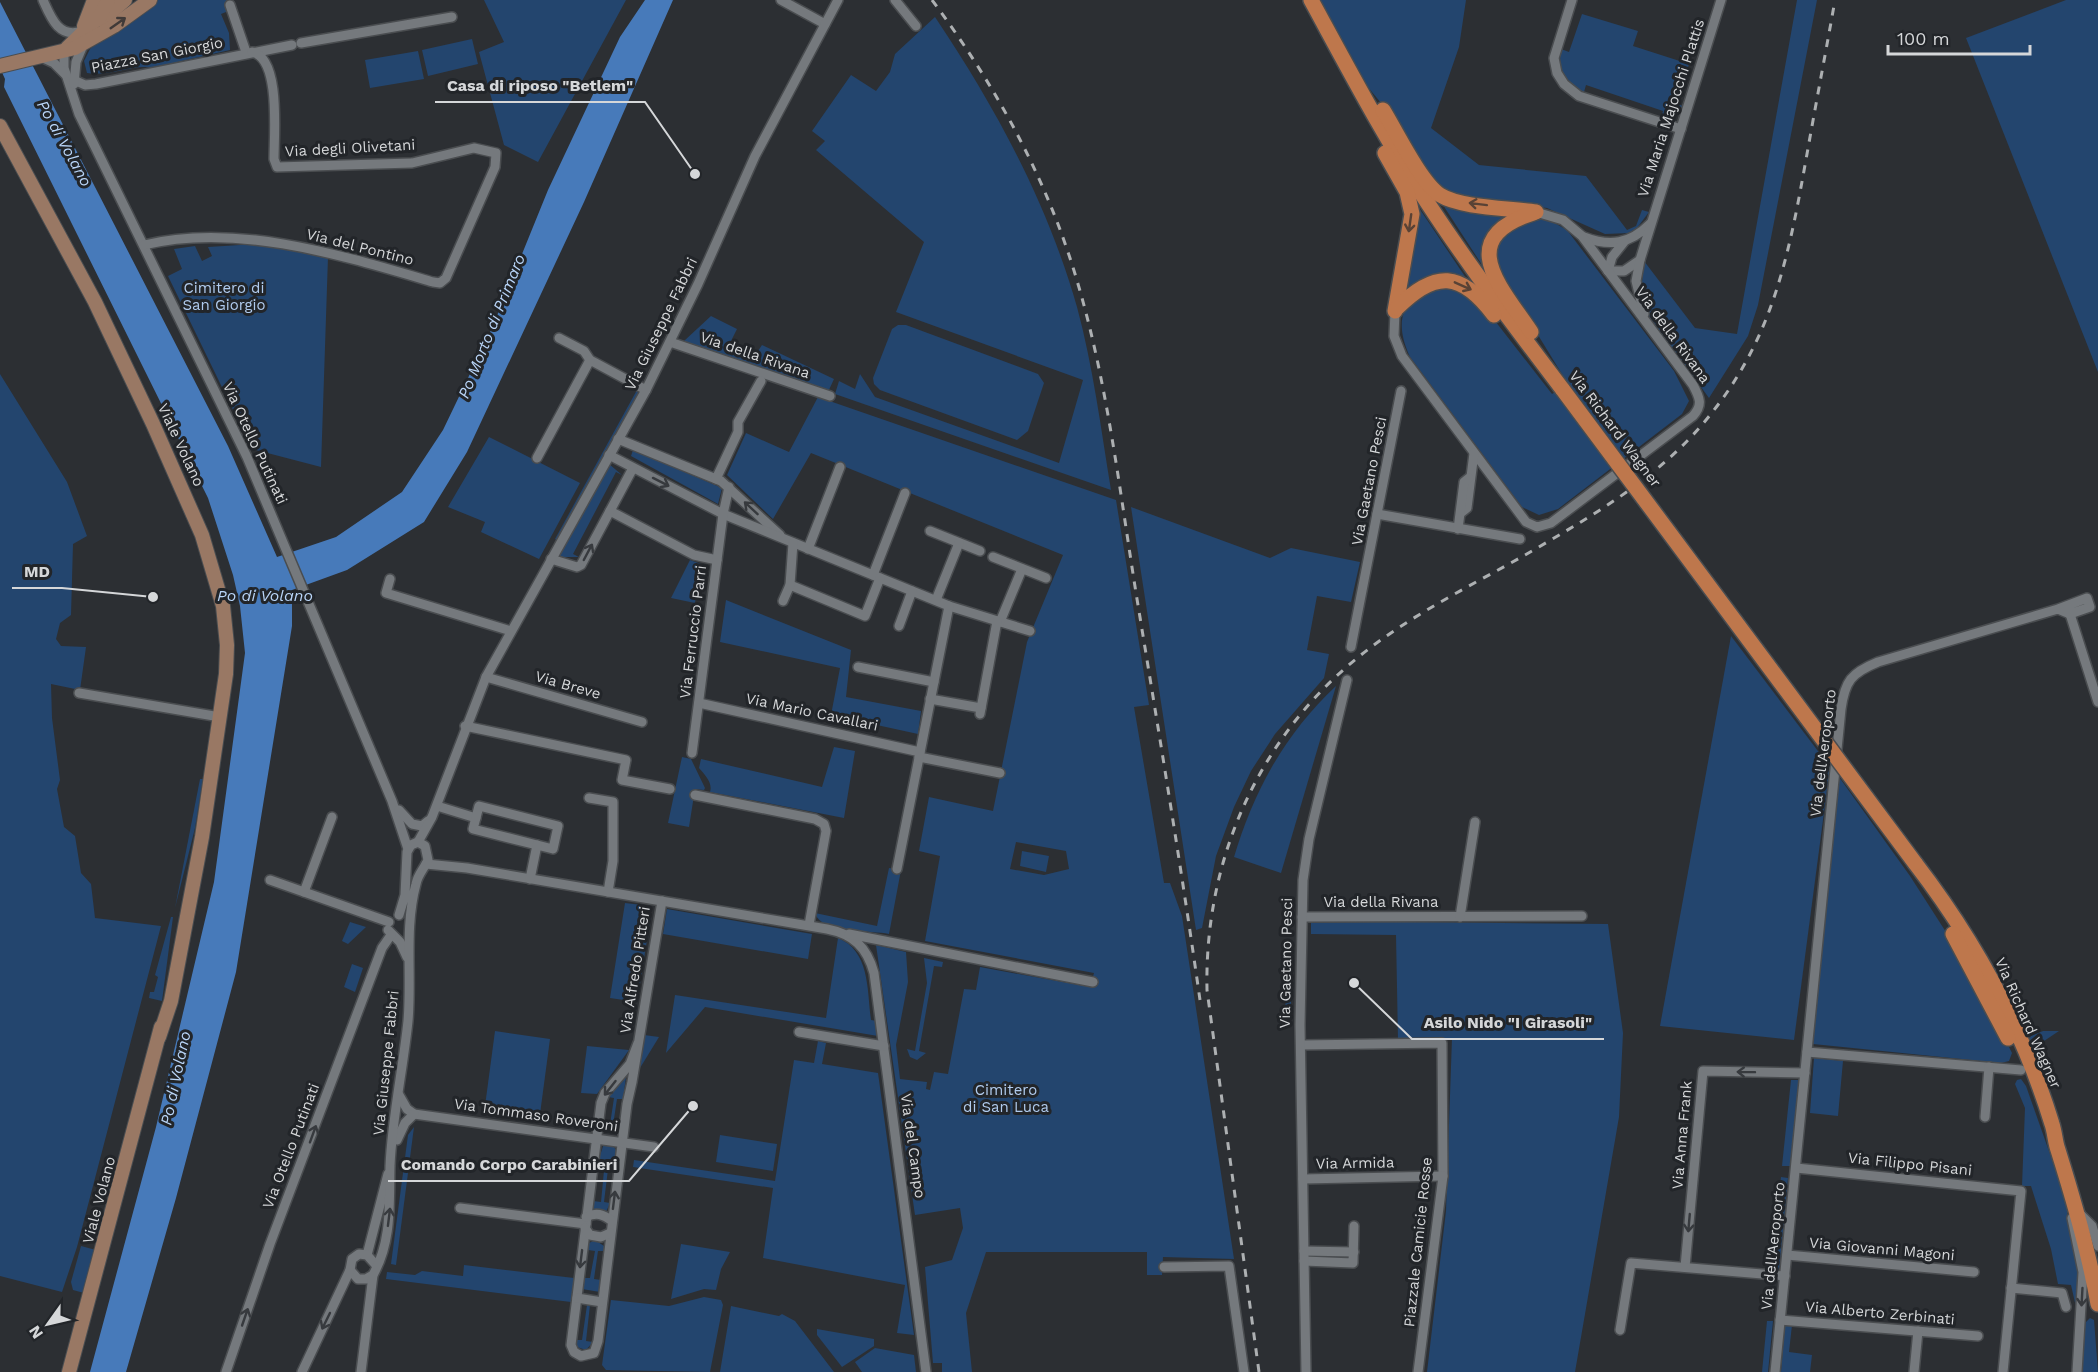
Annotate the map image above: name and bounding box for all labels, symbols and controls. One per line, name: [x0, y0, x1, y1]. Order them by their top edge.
one-way arrow: [109, 17, 126, 29]
street label: Via Maria Majocchi Plattis: [1634, 17, 1708, 199]
scale bar: [1888, 18, 2030, 56]
text: 100 m: [1897, 28, 1950, 49]
street label: Piazza San Giorgio: [90, 33, 224, 77]
callout: Casa di riposo "Betlem": [435, 68, 645, 102]
text: Casa di riposo "Betlem": [447, 76, 633, 95]
water label: Po di Volano: [33, 97, 96, 190]
street label: Via degli Olivetani: [284, 136, 416, 160]
one-way arrow: [1468, 198, 1488, 209]
one-way arrow: [1405, 213, 1416, 233]
street label: Via del Pontino: [304, 225, 416, 269]
water label: Po Morto di Primaro: [454, 251, 529, 401]
street label: Via Giuseppe Fabbri: [621, 254, 701, 394]
park label: Cimitero di San Giorgio: [183, 279, 265, 314]
one-way arrow: [1453, 281, 1471, 292]
street label: Via della Rivana: [1632, 283, 1714, 387]
street label: Via della Rivana: [698, 328, 813, 382]
street label: Via Richard Wagner: [1565, 367, 1665, 491]
street label: Via Otello Putinati: [219, 379, 291, 507]
street label: Viale Volano: [154, 401, 208, 489]
street label: Via Gaetano Pesci: [1348, 415, 1390, 547]
one-way arrow: [652, 477, 670, 488]
one-way arrow: [744, 501, 759, 515]
one-way arrow: [582, 544, 594, 561]
callout: MD: [12, 554, 62, 588]
text: MD: [24, 562, 50, 581]
street label: Via Ferruccio Parri: [676, 564, 710, 700]
water label: Po di Volano: [217, 586, 313, 605]
street label: Via Breve: [533, 667, 603, 703]
street label: Via dell'Aeroporto: [1806, 688, 1840, 818]
street label: Via Mario Cavallari: [744, 689, 880, 735]
street label: Via della Rivana: [1323, 893, 1439, 911]
street label: Via Gaetano Pesci: [1276, 897, 1296, 1029]
street label: Via Alfredo Pitteri: [616, 905, 654, 1035]
street label: Via Richard Wagner: [1991, 955, 2065, 1091]
street label: Via Giuseppe Fabbri: [369, 989, 403, 1137]
callout: Asilo Nido "I Girasoli": [1412, 1005, 1604, 1039]
text: Asilo Nido "I Girasoli": [1424, 1013, 1592, 1032]
water label: Po di Volano: [156, 1029, 195, 1127]
one-way arrow: [1737, 1066, 1757, 1078]
one-way arrow: [603, 1080, 616, 1096]
street label: Via Anna Frank: [1668, 1080, 1696, 1190]
street label: Via Otello Putinati: [259, 1081, 323, 1211]
park label: Cimitero di San Luca: [963, 1081, 1049, 1116]
street label: Via del Campo: [897, 1092, 929, 1200]
street label: Via Tommaso Roveroni: [453, 1095, 619, 1135]
one-way arrow: [308, 1125, 319, 1144]
callout: Comando Corpo Carabinieri: [388, 1147, 629, 1181]
street label: Via Filippo Pisani: [1847, 1149, 1973, 1179]
street label: Via Armida: [1316, 1153, 1395, 1173]
street label: Viale Volano: [79, 1154, 119, 1246]
text: Comando Corpo Carabinieri: [401, 1155, 617, 1174]
street label: Piazzale Camicie Rosse: [1400, 1156, 1436, 1328]
street label: Via dell'Aeroporto: [1757, 1181, 1789, 1311]
one-way arrow: [609, 1190, 620, 1210]
one-way arrow: [384, 1208, 395, 1228]
one-way arrow: [1683, 1212, 1694, 1232]
street label: Via Giovanni Magoni: [1808, 1234, 1956, 1264]
one-way arrow: [576, 1249, 587, 1269]
one-way arrow: [2077, 1286, 2088, 1306]
north arrow: [18, 1294, 78, 1354]
street label: Via Alberto Zerbinati: [1804, 1297, 1956, 1329]
one-way arrow: [240, 1308, 251, 1327]
one-way arrow: [320, 1312, 331, 1330]
text: N: [25, 1322, 47, 1342]

